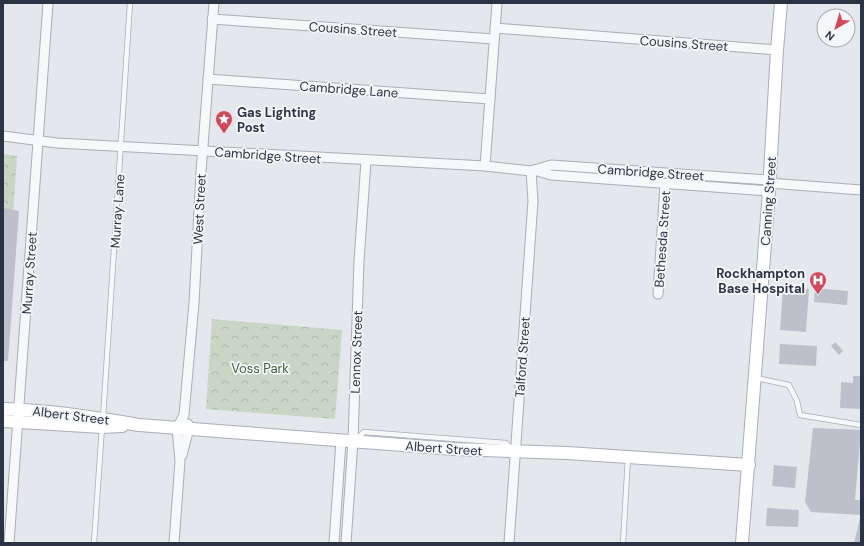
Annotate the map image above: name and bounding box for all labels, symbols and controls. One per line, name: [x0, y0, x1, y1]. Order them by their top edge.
north arrow: [816, 8, 856, 48]
street label: Cousins Street: [308, 18, 398, 41]
text: N: [822, 28, 837, 44]
street label: Cousins Street: [639, 32, 729, 55]
street label: Cambridge Lane: [299, 78, 399, 101]
place label: Gas Lighting Post: [237, 104, 317, 136]
place icon: Gas Lighting Post: [214, 109, 234, 134]
street label: Cambridge Street: [214, 143, 322, 168]
street label: Canning Street: [757, 156, 780, 246]
street label: Cambridge Street: [597, 160, 705, 185]
street label: Murray Lane: [106, 173, 129, 249]
street label: West Street: [189, 173, 210, 245]
street label: Bethesda Street: [651, 190, 674, 288]
street label: Murray Street: [18, 231, 41, 315]
place label: Rockhampton Base Hospital: [716, 265, 805, 297]
hospital icon: Rockhampton Base Hospital: [808, 270, 828, 295]
street label: Lennox Street: [347, 310, 366, 394]
street label: Talford Street: [511, 316, 534, 398]
park label: Voss Park: [231, 360, 289, 377]
street label: Albert Street: [32, 402, 110, 429]
street label: Albert Street: [405, 437, 483, 460]

